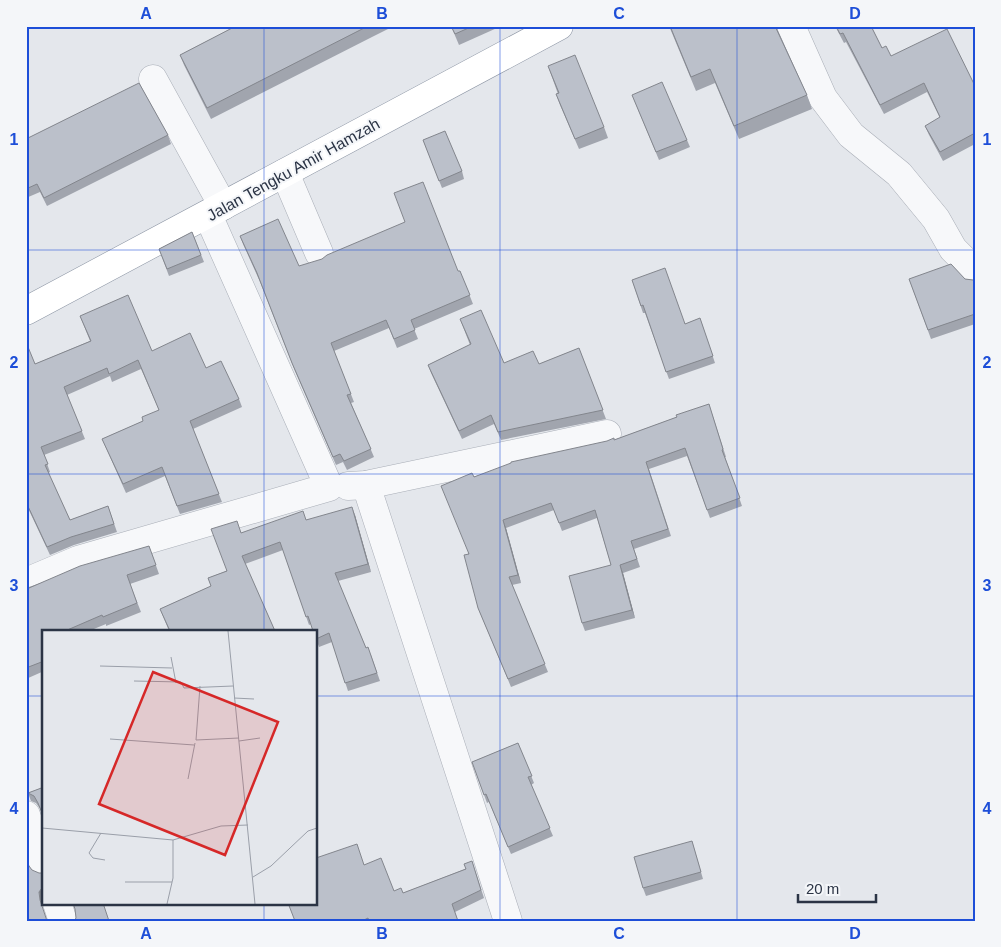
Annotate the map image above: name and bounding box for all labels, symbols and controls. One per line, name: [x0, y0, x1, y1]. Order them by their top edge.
text: A: [140, 5, 152, 22]
text: B: [376, 5, 388, 22]
text: C: [613, 5, 625, 22]
text: D: [849, 5, 861, 22]
street label: Jalan Tengku Amir Hamzah: [204, 115, 382, 224]
text: 1: [10, 131, 19, 148]
text: 1: [983, 131, 992, 148]
text: 2: [10, 354, 19, 371]
text: 2: [983, 354, 992, 371]
text: 3: [10, 577, 19, 594]
text: 3: [983, 577, 992, 594]
inset map: [42, 630, 318, 904]
text: 4: [10, 800, 19, 817]
text: 4: [983, 800, 992, 817]
scale bar: [798, 872, 876, 904]
text: 20 m: [806, 880, 839, 897]
text: A: [140, 925, 152, 942]
text: B: [376, 925, 388, 942]
text: C: [613, 925, 625, 942]
text: D: [849, 925, 861, 942]

